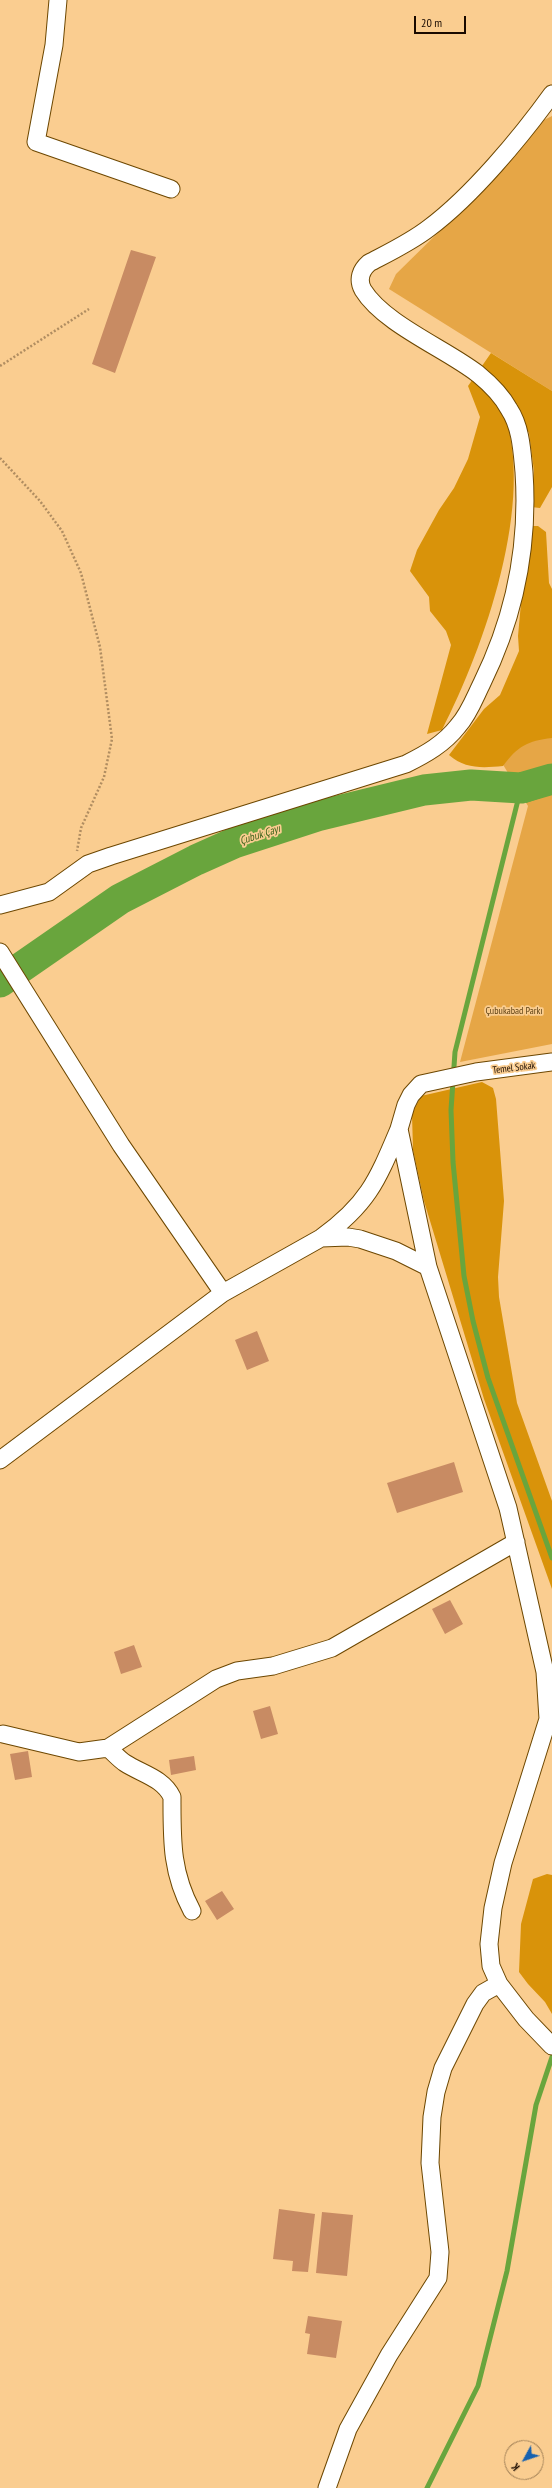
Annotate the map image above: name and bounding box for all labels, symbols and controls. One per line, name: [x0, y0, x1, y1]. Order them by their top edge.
scale bar: [416, 8, 468, 34]
text: 20 m: [421, 15, 442, 30]
water label: Çubuk Çayı: [238, 822, 282, 848]
park label: Çubukabad Parkı: [485, 1005, 543, 1017]
street label: Temel Sokak: [492, 1059, 536, 1077]
north arrow: [504, 2440, 544, 2480]
text: K: [508, 2460, 523, 2474]

